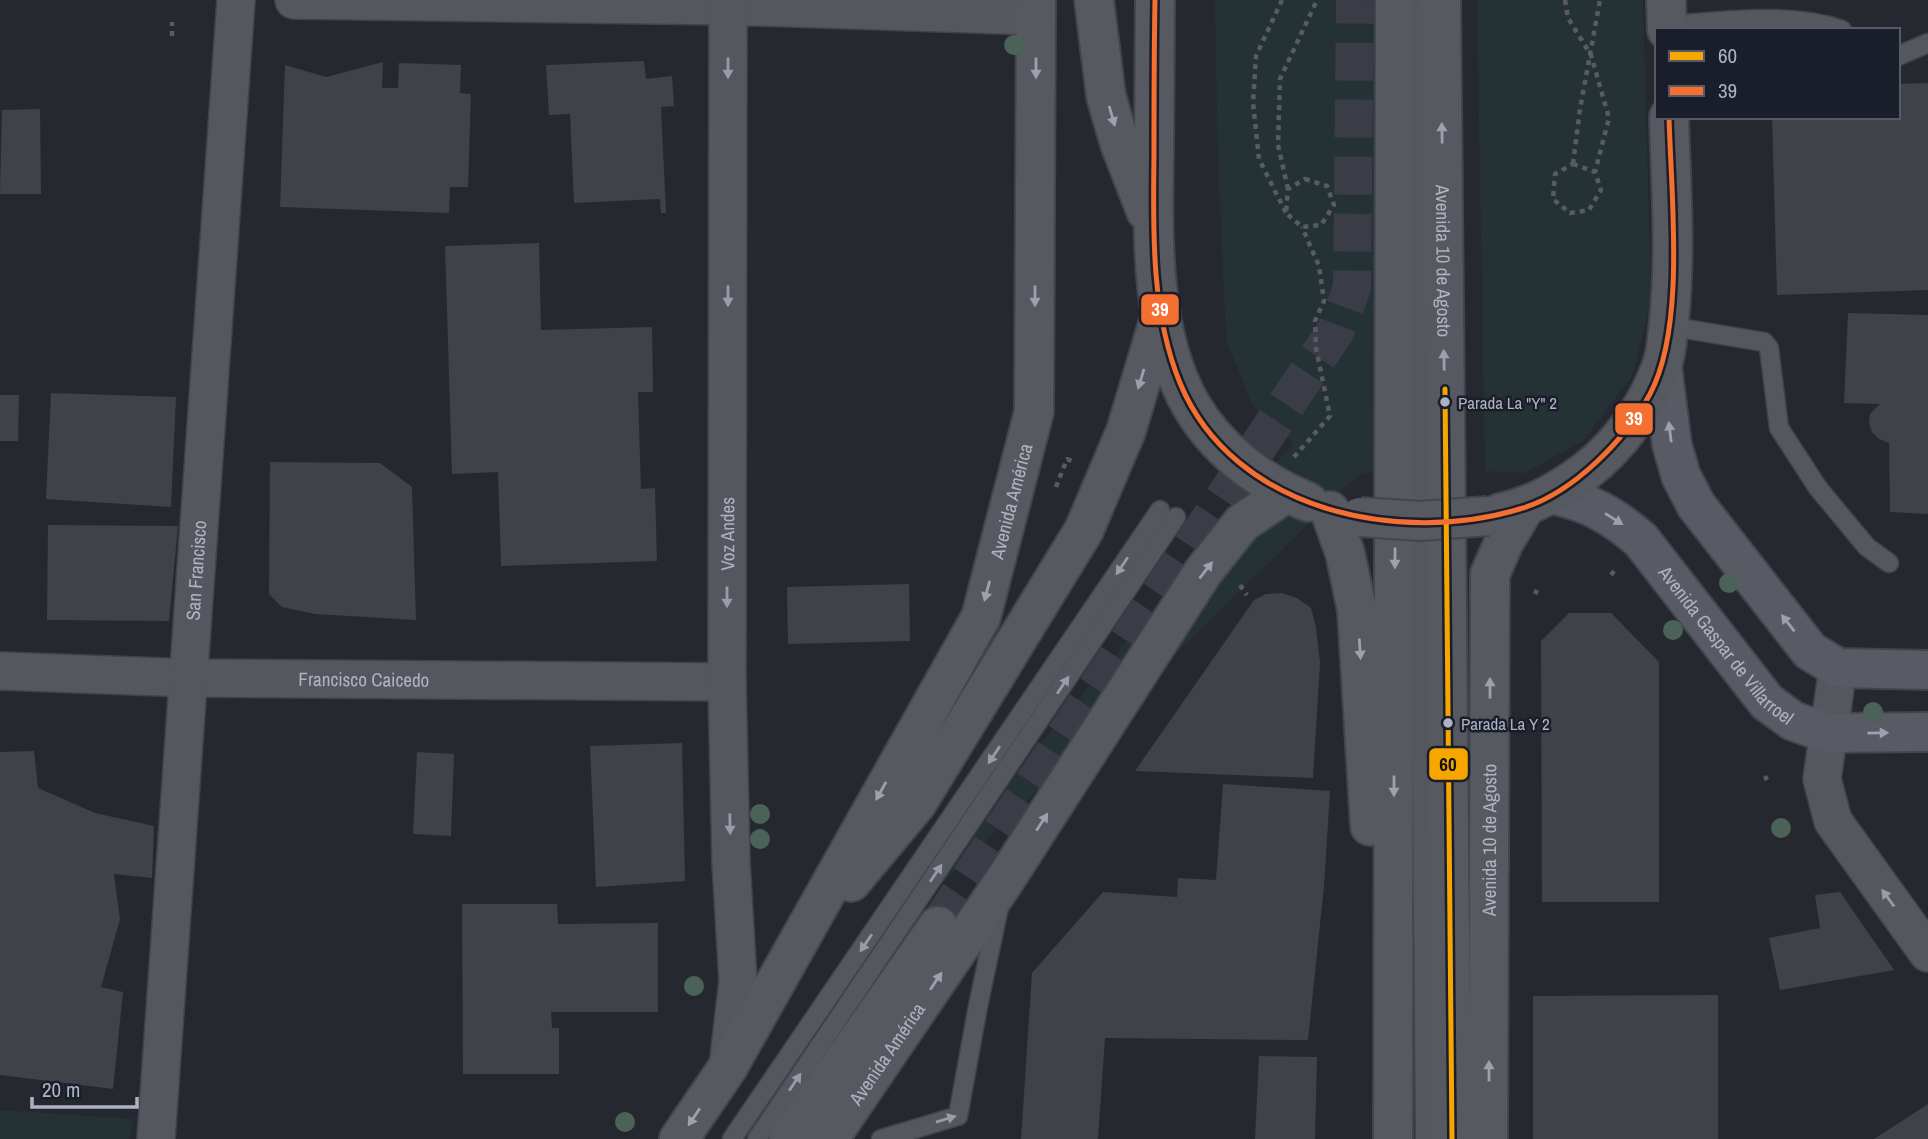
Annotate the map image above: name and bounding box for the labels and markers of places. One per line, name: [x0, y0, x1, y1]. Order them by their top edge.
place label: Parada La "Y" 2: [1458, 391, 1557, 414]
marker: Parada La "Y" 2: [1438, 395, 1452, 409]
place label: Parada La Y 2: [1461, 712, 1550, 735]
marker: Parada La Y 2: [1441, 716, 1455, 730]

